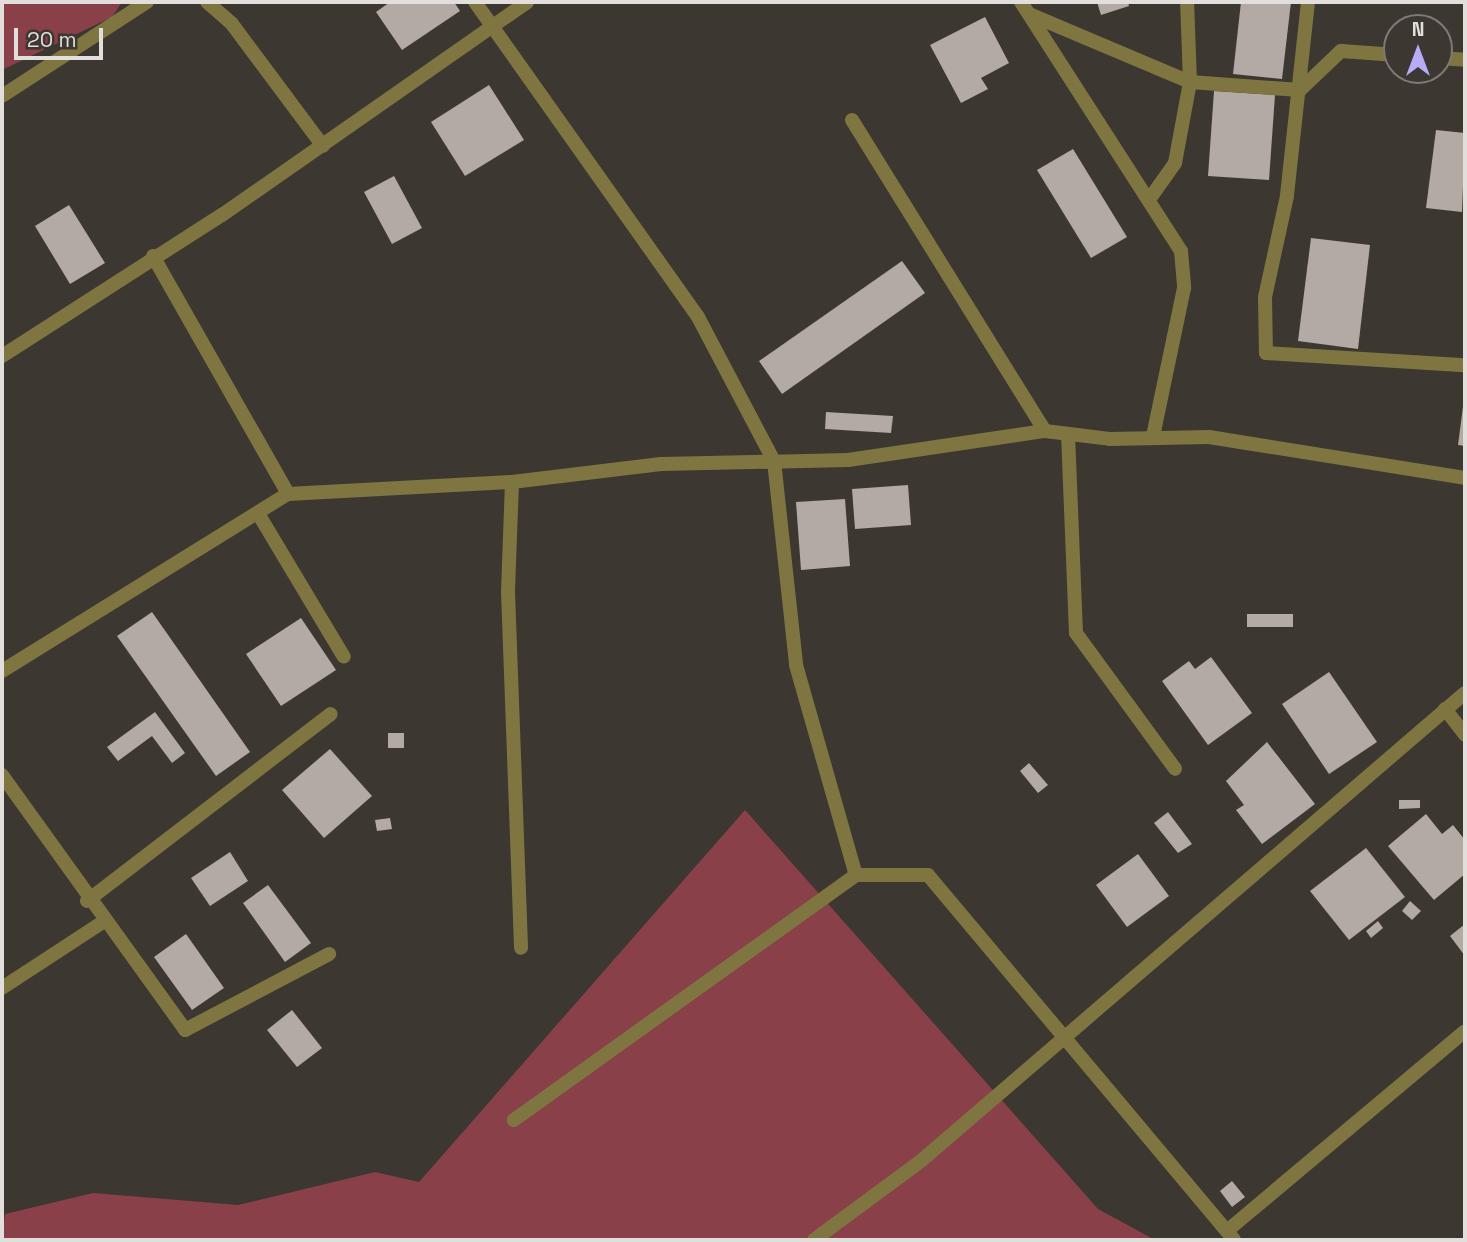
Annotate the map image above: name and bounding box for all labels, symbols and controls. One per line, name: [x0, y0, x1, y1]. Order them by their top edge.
scale bar: [18, 14, 107, 58]
north arrow: [1383, 14, 1453, 84]
text: N: [1412, 17, 1424, 42]
text: 20 m: [27, 26, 77, 53]

